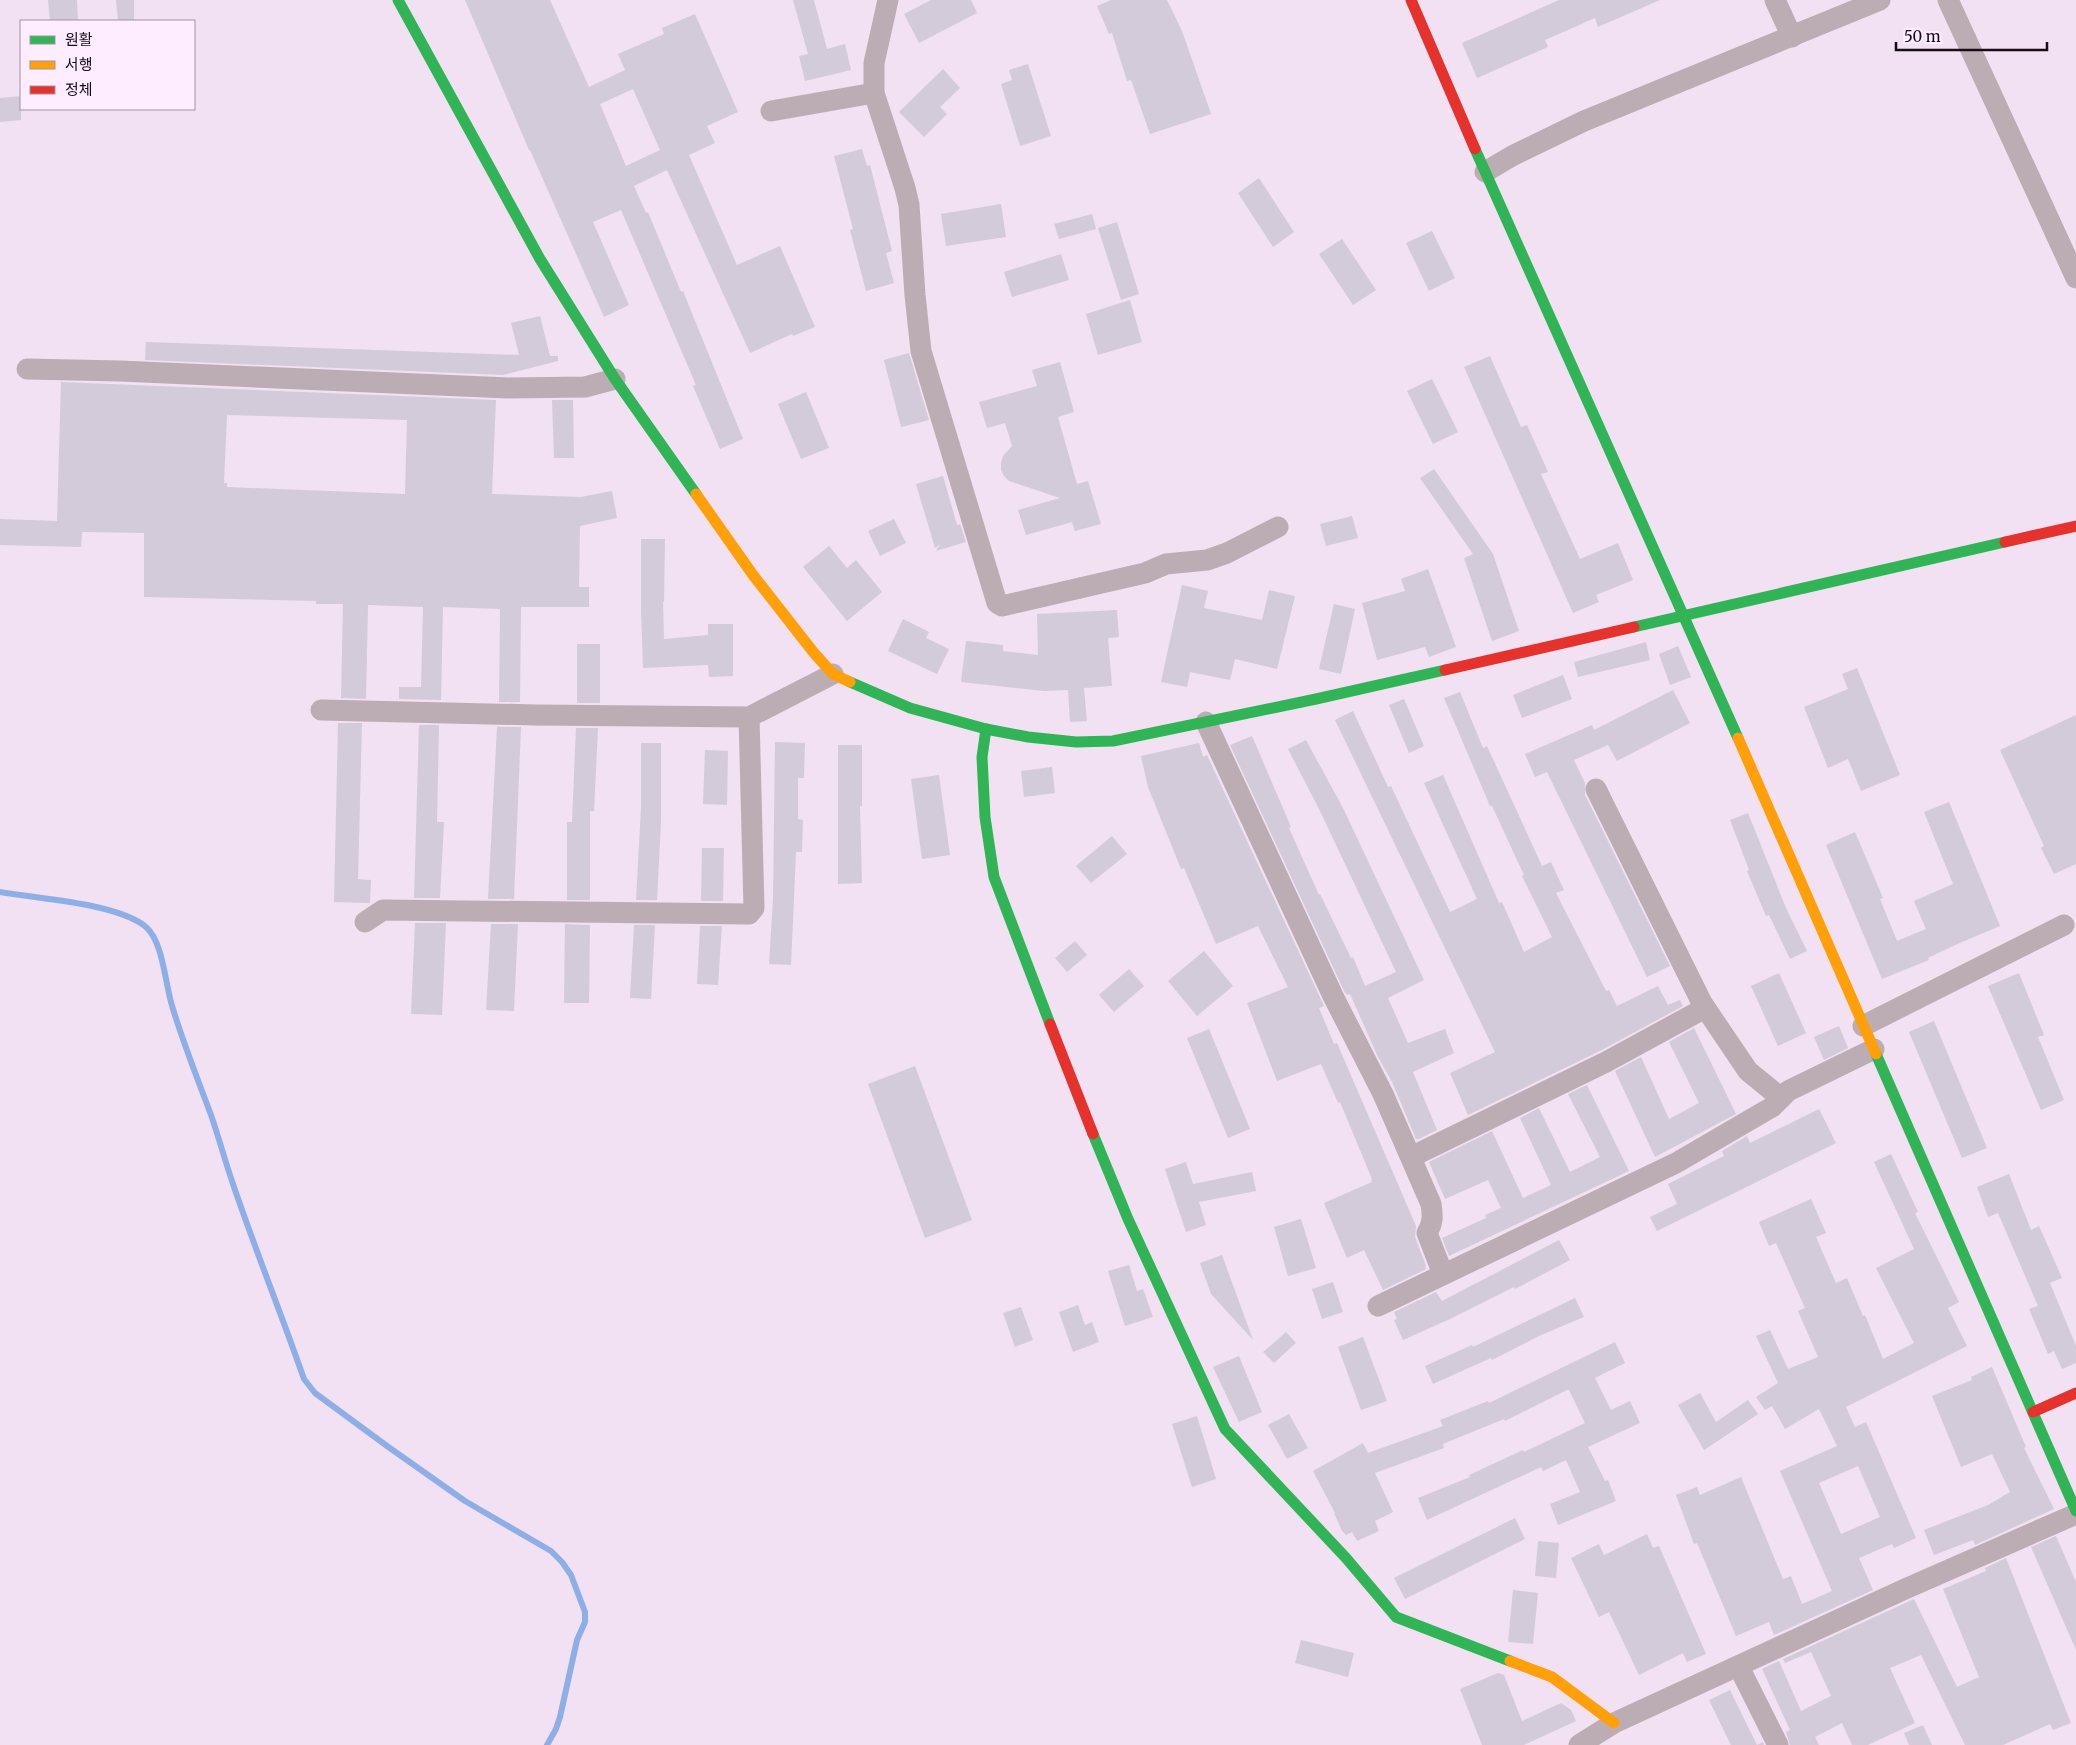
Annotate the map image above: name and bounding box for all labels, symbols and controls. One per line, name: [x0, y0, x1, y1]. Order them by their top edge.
legend: [20, 20, 195, 110]
scale bar: [1896, 20, 2047, 52]
text: 50 m: [1904, 27, 1941, 46]
text: 원활: [65, 30, 93, 49]
text: 서행: [65, 55, 93, 74]
text: 정체: [65, 80, 93, 99]

